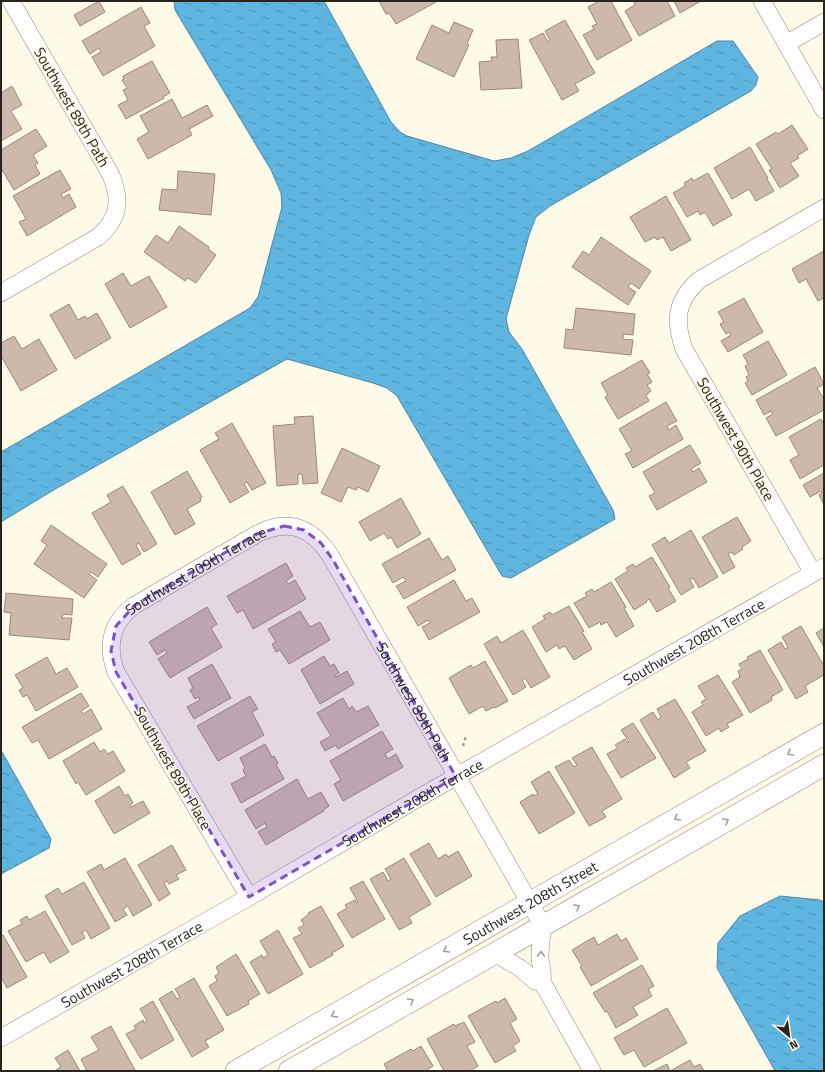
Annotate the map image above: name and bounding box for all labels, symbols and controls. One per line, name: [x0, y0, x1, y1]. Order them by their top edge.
street label: Southwest 89th Path: [28, 43, 116, 171]
street label: Southwest 90th Place: [691, 373, 781, 505]
street label: Southwest 209th Terrace: [120, 520, 270, 620]
street label: Southwest 208th Terrace: [618, 592, 769, 691]
street label: Southwest 89th Path: [371, 638, 458, 766]
street label: Southwest 89th Place: [128, 702, 218, 834]
one-way arrow: [787, 749, 794, 756]
street label: Southwest 208th Terrace: [337, 752, 487, 852]
one-way arrow: [674, 813, 681, 820]
one-way arrow: [722, 818, 729, 826]
street label: Southwest 208th Street: [458, 854, 603, 950]
one-way arrow: [573, 904, 580, 911]
street label: Southwest 208th Terrace: [56, 914, 206, 1013]
one-way arrow: [443, 945, 450, 952]
one-way arrow: [536, 951, 545, 957]
one-way arrow: [407, 999, 414, 1006]
one-way arrow: [331, 1010, 338, 1017]
north arrow: [769, 1016, 809, 1056]
text: N: [787, 1036, 801, 1054]

